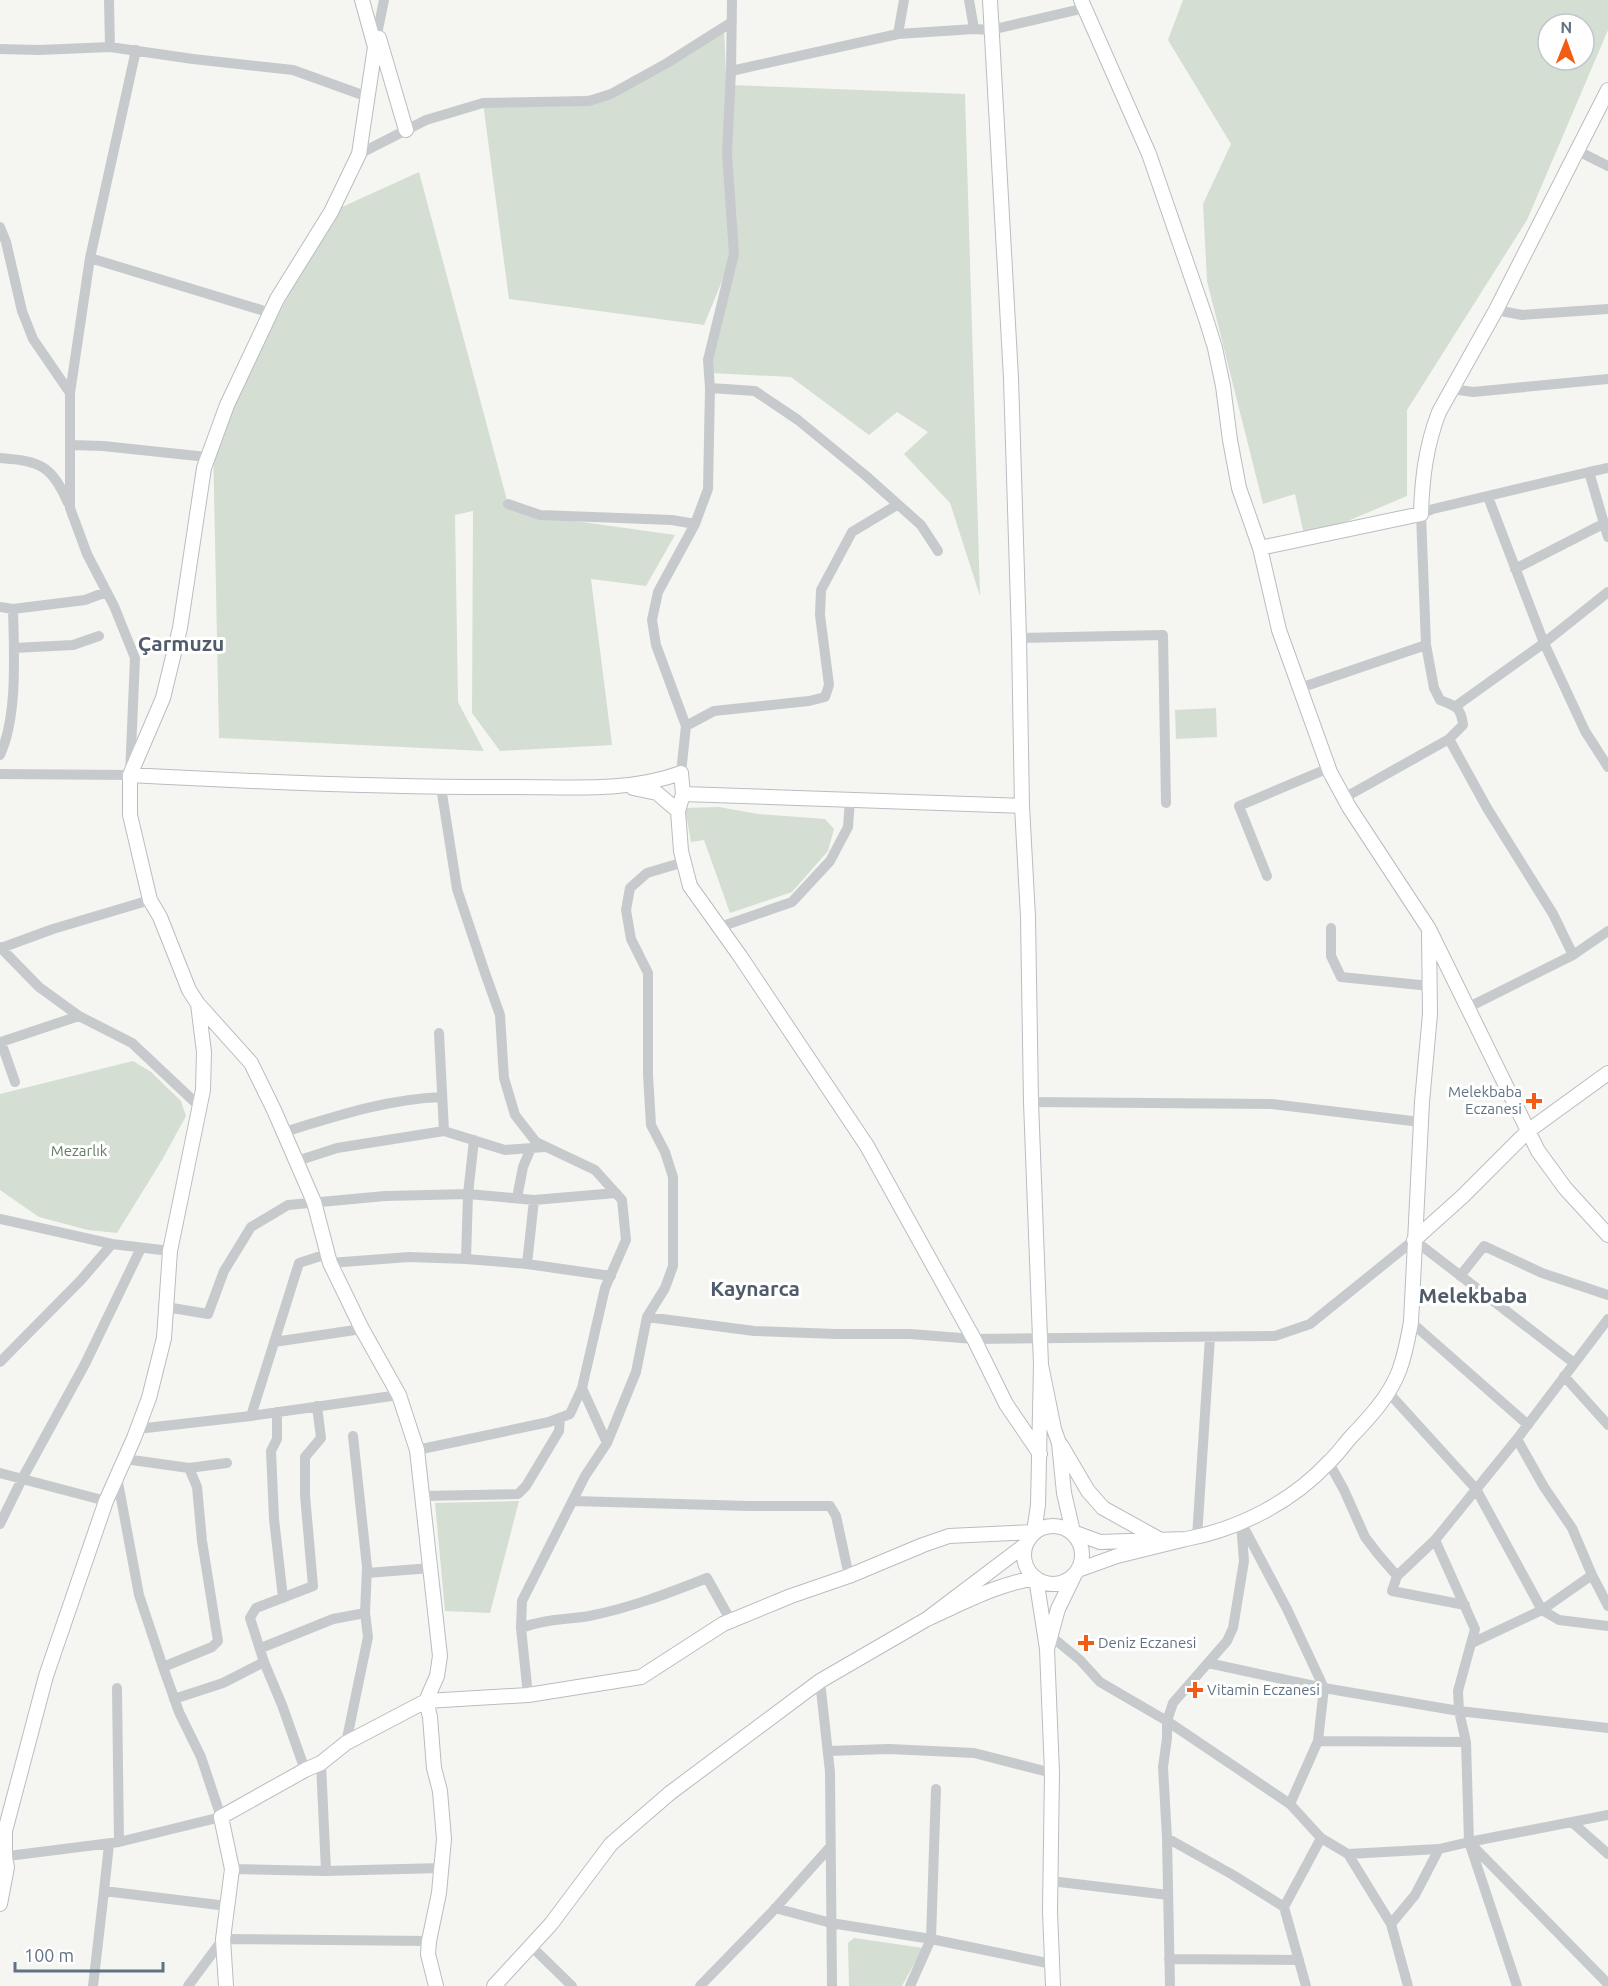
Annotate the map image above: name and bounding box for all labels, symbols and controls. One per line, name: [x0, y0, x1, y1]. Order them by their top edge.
north arrow: [1536, 12, 1596, 72]
text: N: [1560, 18, 1572, 36]
district label: Çarmuzu: [138, 631, 224, 655]
place label: Melekbaba Eczanesi: [1448, 1083, 1522, 1117]
marker: Melekbaba Eczanesi: [1527, 1094, 1541, 1108]
park label: Mezarlık: [51, 1142, 108, 1159]
district label: Kaynarca: [710, 1276, 800, 1300]
district label: Melekbaba: [1419, 1283, 1528, 1307]
place label: Deniz Eczanesi: [1098, 1634, 1196, 1651]
marker: Deniz Eczanesi: [1079, 1636, 1093, 1650]
place label: Vitamin Eczanesi: [1207, 1681, 1320, 1698]
marker: Vitamin Eczanesi: [1188, 1683, 1202, 1697]
scale bar: [15, 1935, 164, 1973]
text: 100 m: [24, 1945, 74, 1965]

